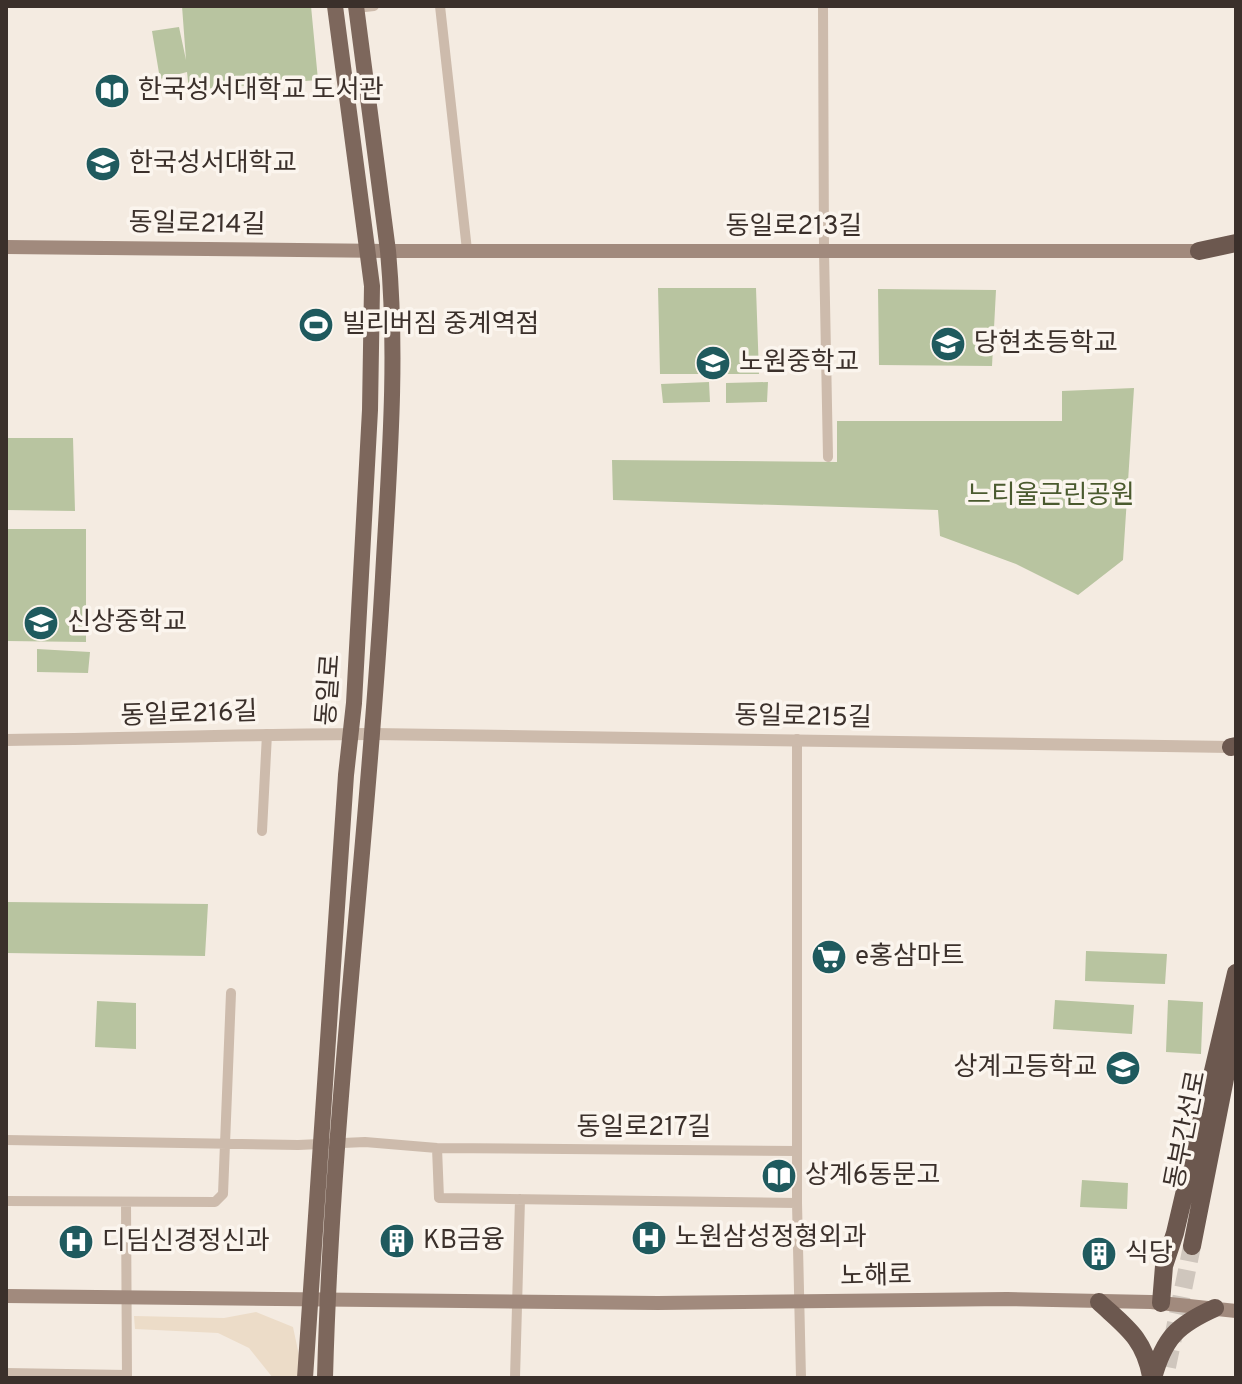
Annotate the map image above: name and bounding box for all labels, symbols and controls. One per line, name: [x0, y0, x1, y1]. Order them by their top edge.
library icon: 한국성서대학교 도서관: [93, 72, 131, 110]
place label: 한국성서대학교 도서관: [138, 75, 383, 108]
school or university icon: 한국성서대학교: [84, 145, 122, 183]
place label: 한국성서대학교: [129, 148, 296, 181]
street label: 동일로214길: [128, 207, 266, 243]
street label: 동일로213길: [726, 211, 862, 244]
sports icon: 빌리버짐 중계역점: [297, 306, 335, 344]
place label: 빌리버짐 중계역점: [342, 309, 539, 342]
school or university icon: 당현초등학교: [929, 325, 967, 363]
place label: 당현초등학교: [974, 328, 1118, 361]
school or university icon: 노원중학교: [694, 344, 732, 382]
place label: 노원중학교: [739, 347, 859, 380]
park label: 느티울근린공원: [967, 480, 1135, 513]
school or university icon: 신상중학교: [22, 604, 60, 642]
place label: 신상중학교: [67, 607, 187, 640]
street label: 동일로: [311, 653, 349, 727]
street label: 동일로216길: [120, 696, 258, 734]
street label: 동일로215길: [734, 700, 872, 736]
supermarket icon: e홍삼마트: [810, 938, 848, 976]
place label: e홍삼마트: [855, 941, 965, 974]
school or university icon: 상계고등학교: [1104, 1049, 1142, 1087]
place label: 상계고등학교: [953, 1052, 1097, 1085]
street label: 동부간선로: [1159, 1068, 1215, 1192]
street label: 동일로217길: [577, 1112, 711, 1145]
library icon: 상계6동문고: [760, 1157, 798, 1195]
place label: 상계6동문고: [805, 1160, 940, 1193]
hospital icon: 노원삼성정형외과: [630, 1219, 668, 1257]
building icon: KB금융: [378, 1222, 416, 1260]
place label: 노원삼성정형외과: [675, 1222, 866, 1255]
hospital icon: 디딤신경정신과: [57, 1223, 95, 1261]
place label: KB금융: [423, 1225, 505, 1258]
place label: 디딤신경정신과: [102, 1226, 270, 1259]
building icon: 식당: [1080, 1235, 1118, 1273]
place label: 식당: [1125, 1238, 1173, 1271]
street label: 노해로: [840, 1260, 912, 1294]

